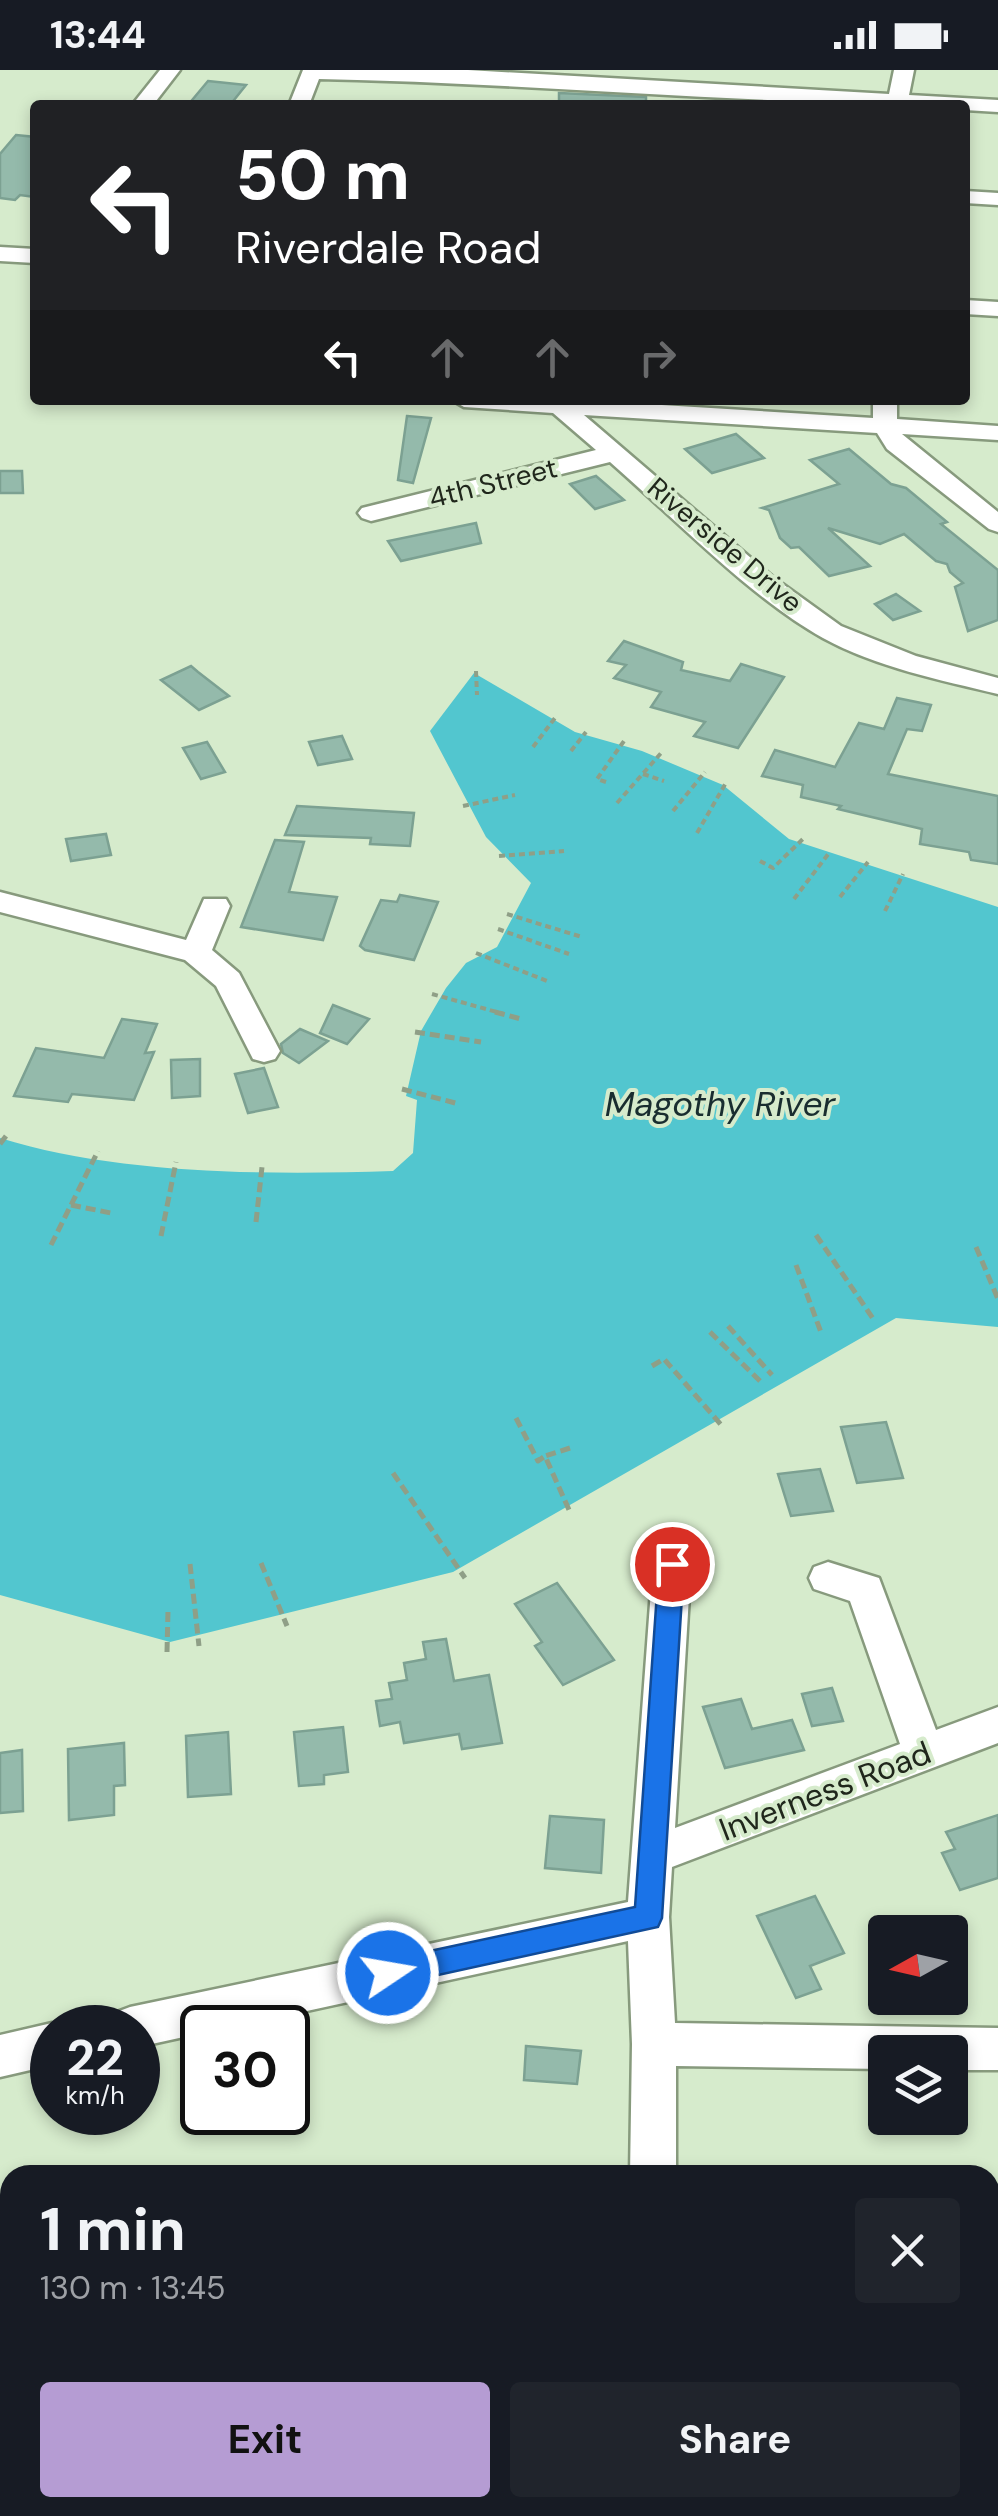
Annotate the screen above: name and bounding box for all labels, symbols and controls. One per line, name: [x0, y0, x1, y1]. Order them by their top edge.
text: 13:44: [50, 10, 146, 60]
text: 50 m: [235, 130, 410, 221]
icon: left: [70, 140, 200, 270]
text: Riverdale Road: [235, 218, 542, 277]
icon: left: [315, 330, 370, 385]
icon: ahead: [420, 330, 475, 385]
icon: ahead: [525, 330, 580, 385]
icon: right: [630, 330, 685, 385]
street label: 4th Street: [425, 449, 561, 517]
street label: Riverside Drive: [640, 469, 810, 621]
water label: Magothy River: [605, 1081, 836, 1127]
pin: [630, 1522, 715, 1607]
icon: arrive: [645, 1537, 700, 1592]
street label: Inverness Road: [713, 1731, 937, 1851]
north arrow: [868, 1915, 968, 2015]
map controls: [868, 1915, 968, 2135]
position arrow: [336, 1921, 440, 2025]
speed limit sign: 30: [180, 2005, 310, 2135]
text: 22: [66, 2025, 124, 2091]
button: layers: [868, 2035, 968, 2135]
text: km/h: [65, 2079, 125, 2112]
text: 1 min: [40, 2190, 186, 2269]
button: close: [855, 2198, 960, 2303]
text: 130 m · 13:45: [40, 2267, 225, 2309]
button: Exit: [40, 2382, 490, 2497]
button: Share: [510, 2382, 960, 2497]

